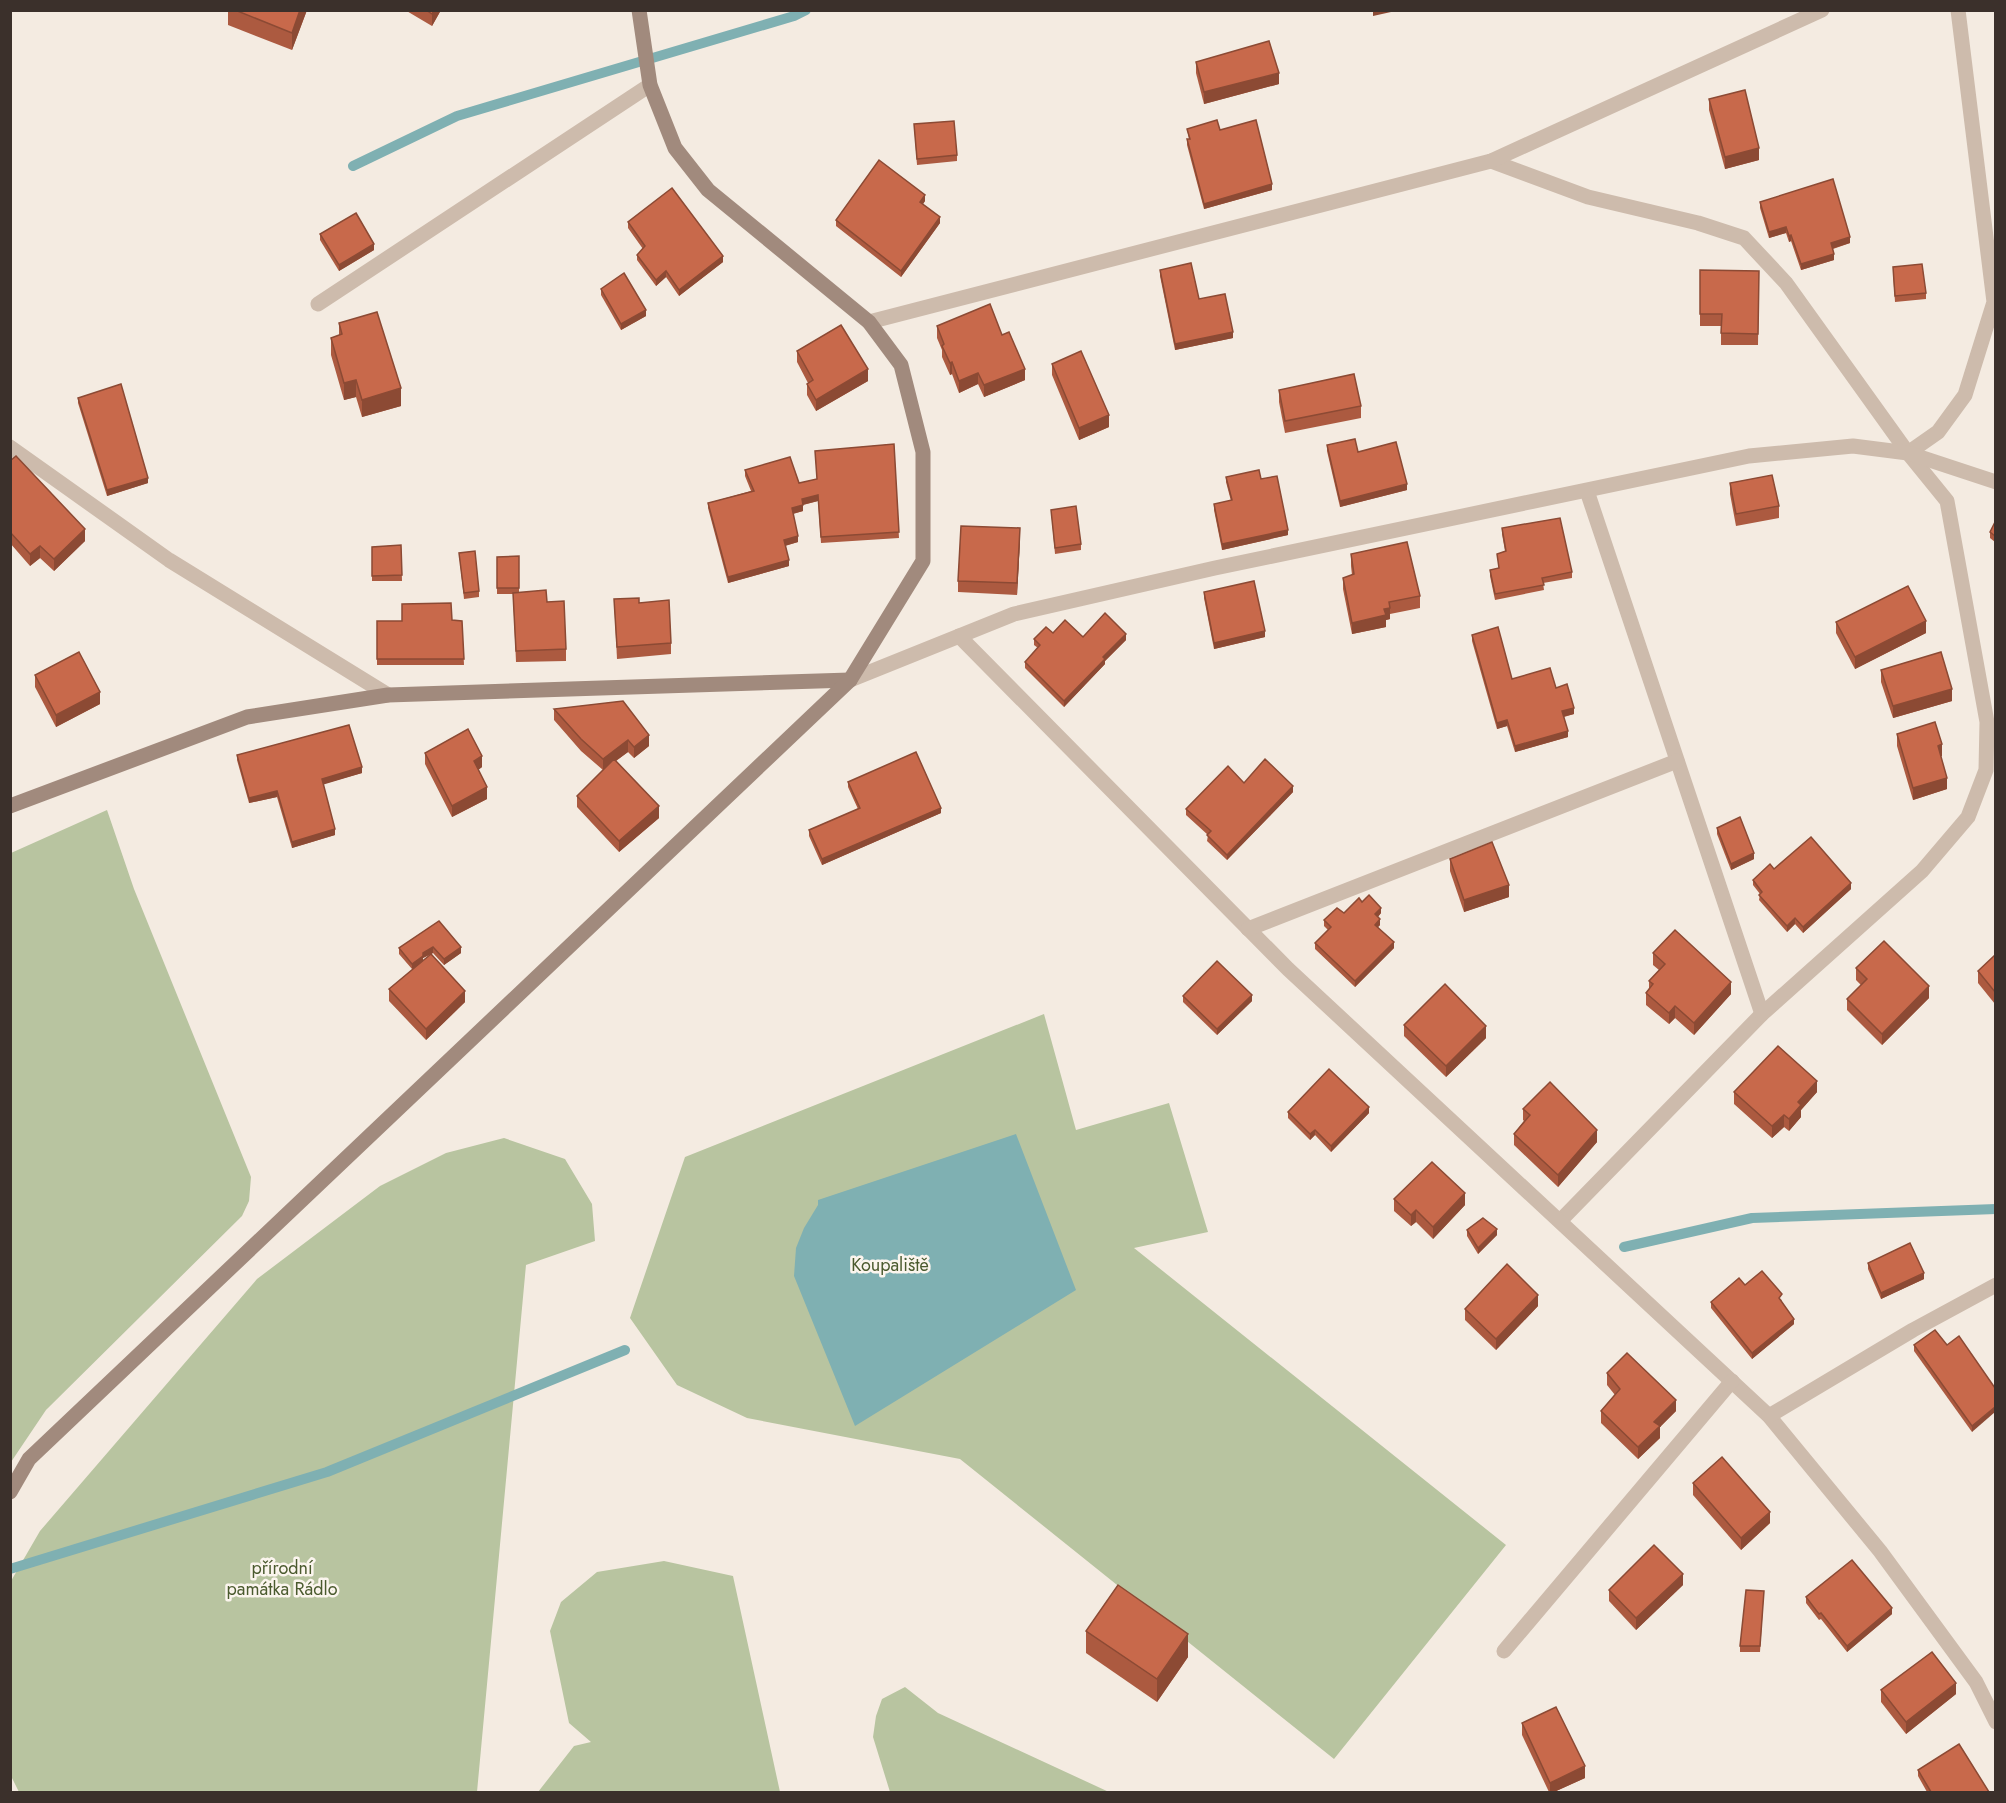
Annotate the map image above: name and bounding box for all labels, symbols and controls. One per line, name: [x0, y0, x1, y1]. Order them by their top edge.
park label: Koupaliště: [851, 1252, 929, 1278]
park label: přírodní památka Rádlo: [226, 1555, 338, 1602]

